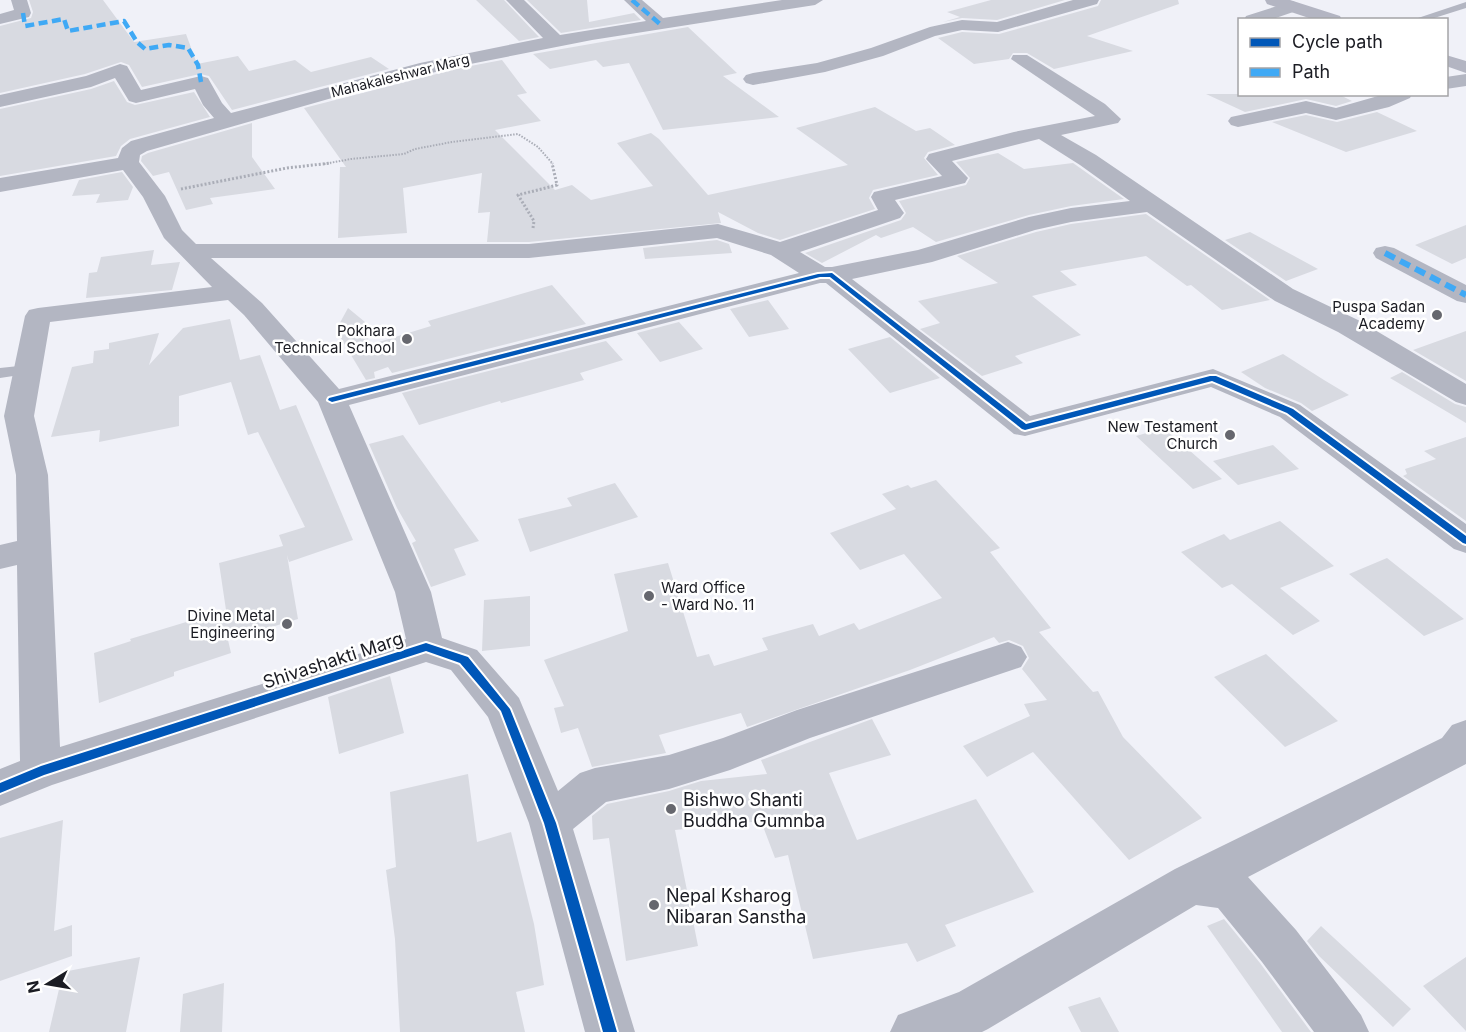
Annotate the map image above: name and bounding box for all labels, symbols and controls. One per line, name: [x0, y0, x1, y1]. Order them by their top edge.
legend: [1238, 18, 1448, 96]
text: Cycle path: [1292, 31, 1383, 52]
street label: Mahakaleshwar Marg: [329, 50, 471, 100]
text: Path: [1292, 61, 1330, 82]
place label: Puspa Sadan Academy: [1332, 297, 1426, 333]
marker: Puspa Sadan Academy: [1430, 308, 1444, 322]
place label: Pokhara Technical School: [274, 321, 395, 357]
marker: Pokhara Technical School: [400, 332, 414, 346]
place label: New Testament Church: [1107, 417, 1218, 453]
marker: New Testament Church: [1223, 428, 1237, 442]
place label: Ward Office - Ward No. 11: [661, 578, 754, 614]
marker: Ward Office - Ward No. 11: [642, 589, 656, 603]
place label: Divine Metal Engineering: [187, 606, 275, 642]
marker: Divine Metal Engineering: [280, 617, 294, 631]
street label: Shivashakti Marg: [260, 627, 406, 693]
place label: Bishwo Shanti Buddha Gumnba: [683, 789, 825, 831]
marker: Bishwo Shanti Buddha Gumnba: [664, 802, 678, 816]
place label: Nepal Ksharog Nibaran Sanstha: [666, 885, 806, 927]
marker: Nepal Ksharog Nibaran Sanstha: [647, 898, 661, 912]
north arrow: [18, 954, 78, 1014]
text: N: [22, 979, 44, 995]

